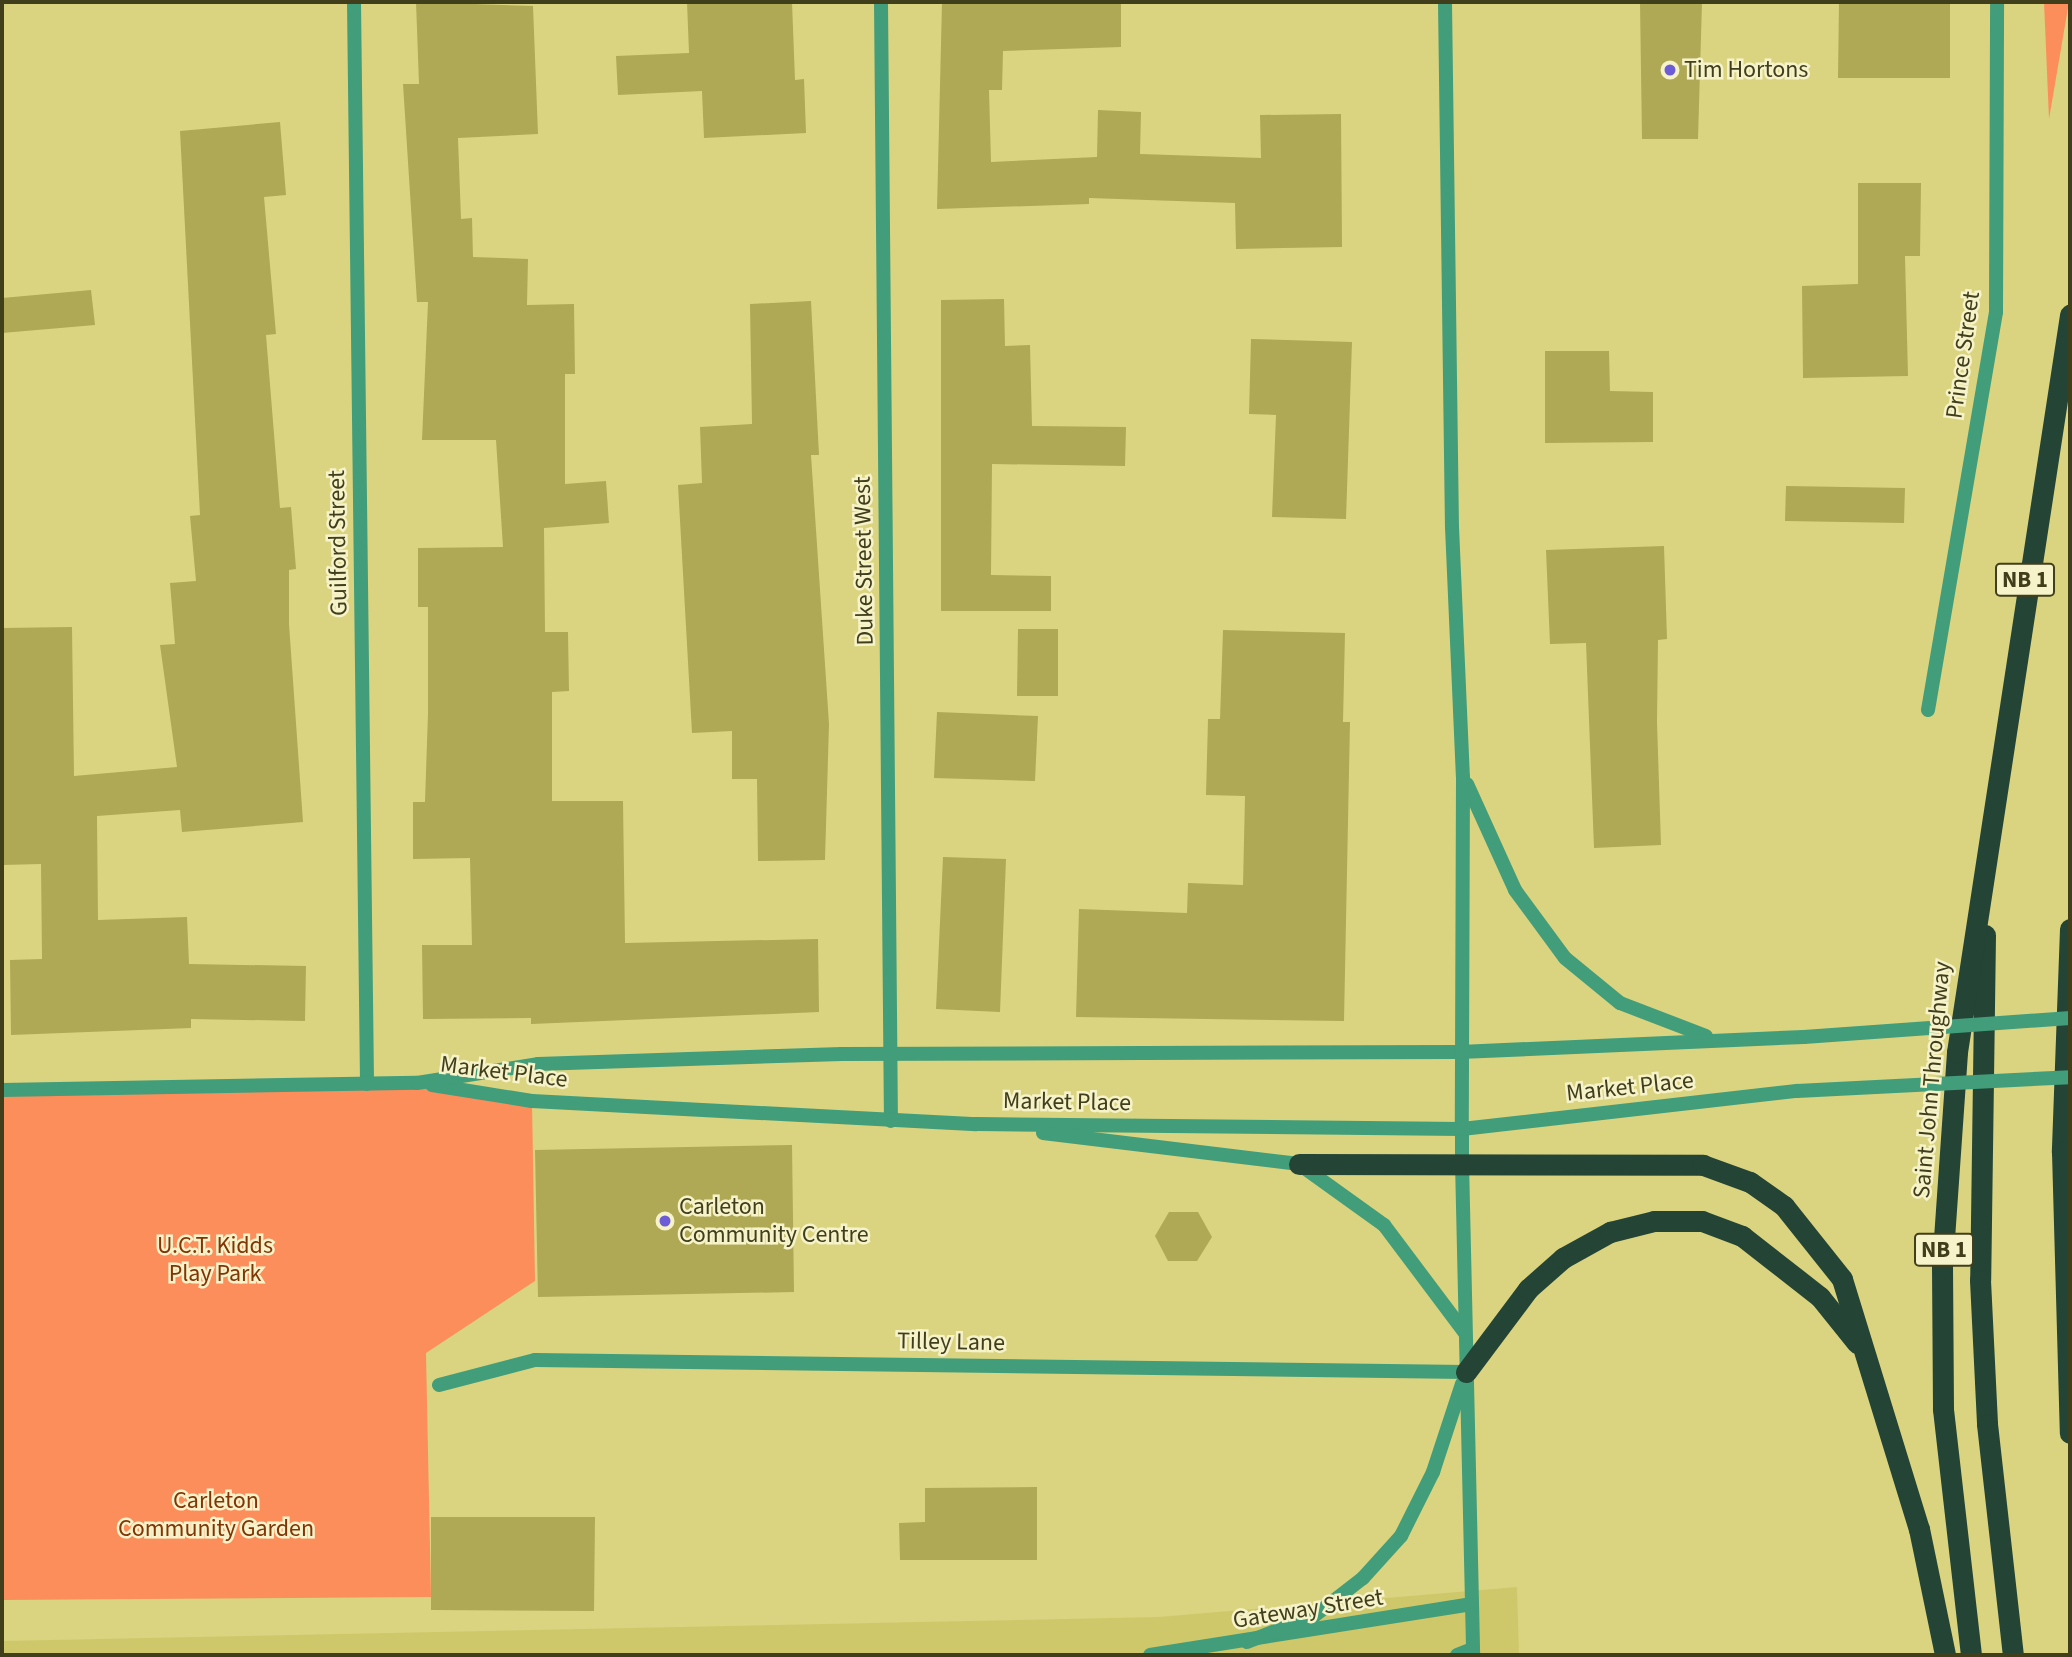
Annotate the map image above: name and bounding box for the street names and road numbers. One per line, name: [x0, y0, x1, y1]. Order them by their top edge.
street label: Prince Street: [1940, 290, 1986, 420]
street label: Guilford Street: [322, 470, 354, 616]
street label: Duke Street West: [848, 476, 880, 646]
road number: NB 1: [1994, 560, 2056, 600]
street label: Saint John Throughway: [1907, 960, 1957, 1200]
street label: Market Place: [439, 1050, 569, 1094]
street label: Market Place: [1565, 1066, 1695, 1108]
street label: Market Place: [1003, 1086, 1131, 1118]
road number: NB 1: [1912, 1231, 1976, 1270]
street label: Tilley Lane: [897, 1327, 1005, 1357]
street label: Gateway Street: [1231, 1583, 1385, 1635]

